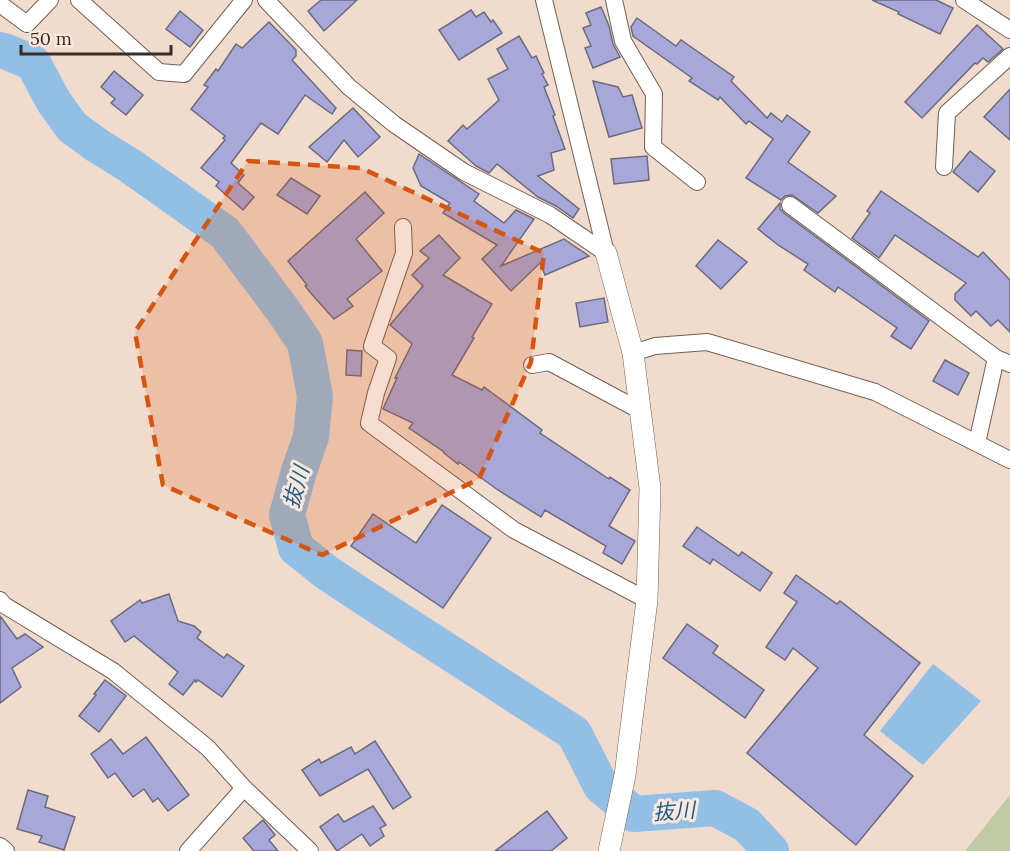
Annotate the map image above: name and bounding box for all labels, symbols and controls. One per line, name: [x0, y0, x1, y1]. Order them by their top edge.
scale bar: [21, 18, 171, 56]
text: 50 m: [30, 27, 72, 50]
water label: 抜川: [277, 461, 315, 511]
water label: 抜川: [652, 796, 698, 826]

